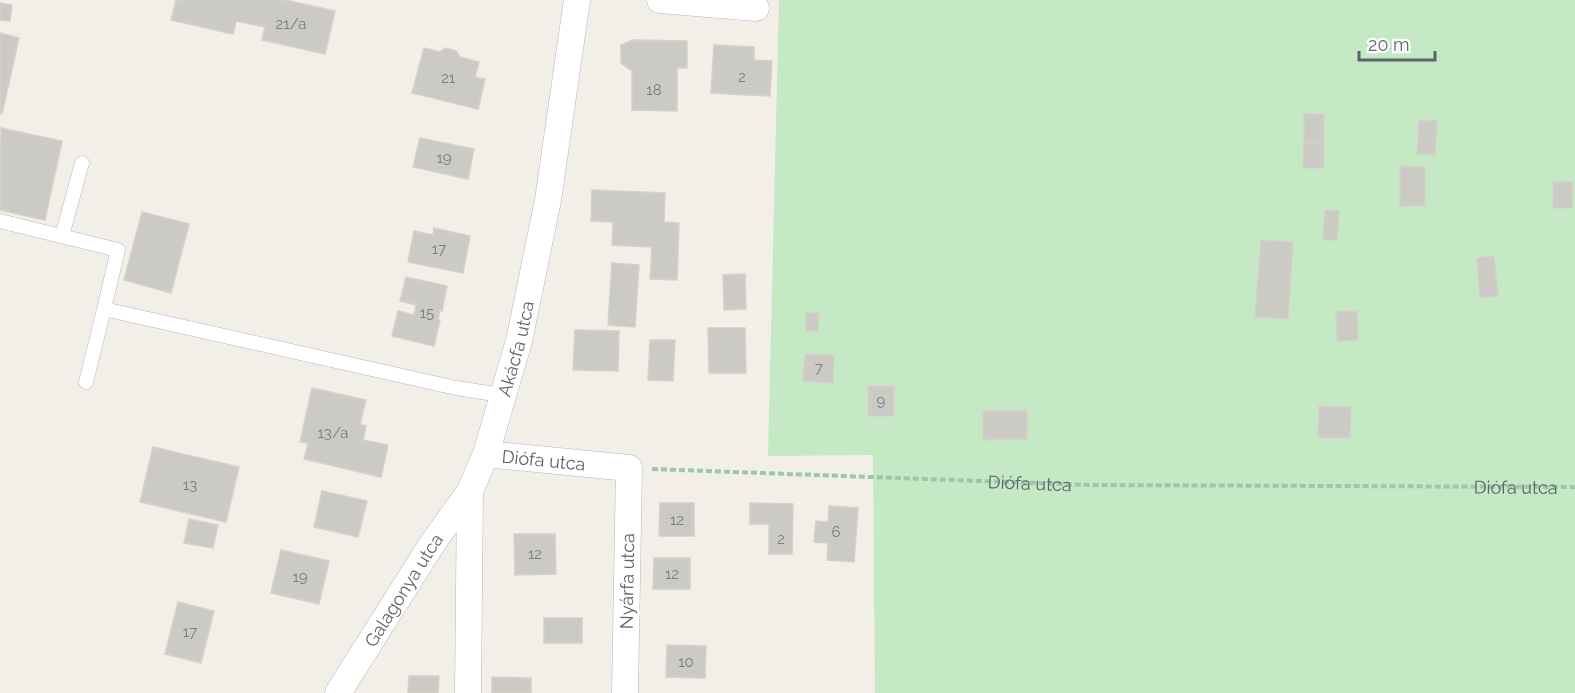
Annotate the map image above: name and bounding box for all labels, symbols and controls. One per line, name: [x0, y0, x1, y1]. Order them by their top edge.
house number: 21/a: [276, 15, 306, 33]
scale bar: [1359, 24, 1436, 62]
text: 20 m: [1368, 34, 1410, 55]
house number: 2: [738, 68, 746, 86]
house number: 21: [441, 69, 456, 87]
house number: 18: [646, 81, 662, 99]
house number: 19: [436, 149, 452, 167]
house number: 17: [432, 240, 446, 258]
street label: Akácfa utca: [493, 299, 538, 399]
house number: 15: [420, 304, 434, 322]
house number: 7: [815, 359, 823, 377]
house number: 9: [877, 392, 886, 410]
house number: 13/a: [317, 424, 349, 442]
street label: Diófa utca: [501, 445, 587, 474]
street label: Diófa utca: [987, 471, 1072, 495]
house number: 13: [183, 476, 197, 494]
street label: Diófa utca: [1474, 476, 1558, 497]
house number: 12: [670, 511, 684, 529]
house number: 6: [831, 523, 841, 541]
street label: Galagonya utca: [360, 529, 447, 650]
house number: 2: [777, 530, 785, 548]
street label: Nyárfa utca: [616, 533, 638, 629]
house number: 12: [528, 545, 542, 563]
house number: 12: [665, 565, 679, 583]
house number: 19: [292, 568, 308, 586]
house number: 17: [183, 623, 197, 641]
house number: 10: [678, 653, 694, 671]

